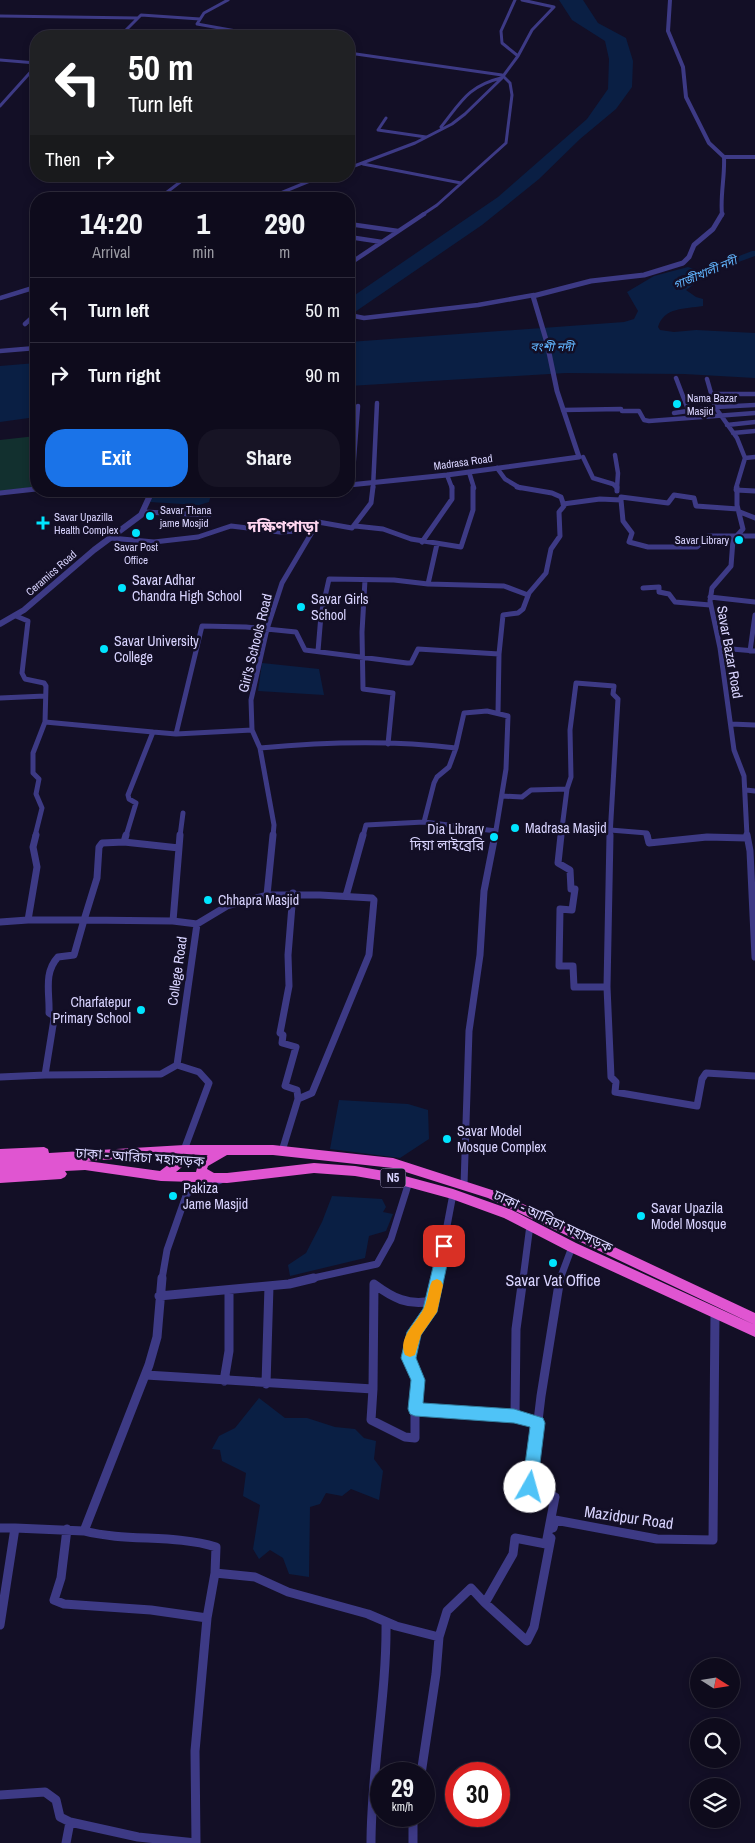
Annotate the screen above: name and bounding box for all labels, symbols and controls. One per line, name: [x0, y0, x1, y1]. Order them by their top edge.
text: 50 m: [128, 44, 193, 91]
icon: left: [45, 50, 110, 115]
text: Turn left: [128, 89, 193, 119]
icon: right: [91, 145, 119, 173]
text: Then: [45, 146, 81, 172]
text: 14:20: [80, 203, 143, 243]
text: 1: [197, 203, 210, 243]
text: 290: [264, 203, 305, 243]
text: Arrival: [92, 241, 130, 263]
text: min: [192, 241, 214, 263]
text: m: [279, 241, 290, 263]
water label: গাজীখালী নদী: [671, 251, 742, 294]
icon: left: [45, 296, 73, 324]
text: Turn left: [88, 297, 149, 323]
text: 50 m: [305, 297, 340, 323]
water label: বংশী নদী: [530, 339, 577, 355]
icon: right: [45, 361, 73, 389]
text: Turn right: [88, 362, 160, 388]
text: 90 m: [305, 362, 340, 388]
place label: Nama Bazar Masjid: [687, 391, 737, 418]
marker: Nama Bazar Masjid: [671, 398, 683, 410]
button: Exit: [45, 429, 188, 487]
button: Share: [198, 429, 340, 487]
street label: Madrasa Road: [433, 451, 493, 473]
place label: Savar Thana jame Mosjid: [159, 503, 212, 530]
place label: Savar Upazilla Health Complex: [54, 510, 119, 537]
marker: Savar Thana jame Mosjid: [144, 510, 156, 522]
district label: দক্ষিণপাড়া: [247, 515, 319, 537]
marker: Savar Upazilla Health Complex: [36, 516, 50, 530]
marker: Savar Post Office: [130, 527, 142, 539]
place label: Savar Library: [675, 533, 729, 547]
marker: Savar Library: [733, 534, 745, 546]
place label: Savar Post Office: [114, 540, 159, 567]
street label: Ceramics Road: [23, 547, 79, 599]
place label: Savar Adhar Chandra High School: [132, 571, 242, 605]
marker: Savar Adhar Chandra High School: [116, 582, 128, 594]
place label: Savar Girls School: [311, 590, 369, 624]
street label: Girl's Schools Road: [234, 592, 276, 694]
marker: Savar Girls School: [295, 601, 307, 613]
street label: Savar Bazar Road: [713, 604, 747, 700]
place label: Savar University College: [114, 632, 199, 666]
marker: Savar University College: [98, 643, 110, 655]
place label: Madrasa Masjid: [525, 819, 607, 837]
place label: Dia Library দিয়া লাইব্রেরি: [409, 820, 485, 854]
marker: Madrasa Masjid: [509, 822, 521, 834]
marker: Dia Library দিয়া লাইব্রেরি: [488, 831, 500, 843]
place label: Chhapra Masjid: [218, 891, 299, 909]
marker: Chhapra Masjid: [202, 894, 214, 906]
street label: College Road: [163, 935, 191, 1007]
place label: Charfatepur Primary School: [53, 993, 131, 1027]
marker: Charfatepur Primary School: [135, 1004, 147, 1016]
place label: Savar Model Mosque Complex: [457, 1122, 547, 1156]
marker: Savar Model Mosque Complex: [441, 1133, 453, 1145]
street label: ঢাকা - আরিচা মহাসড়ক: [74, 1143, 206, 1171]
road number: N5: [380, 1168, 406, 1188]
place label: Pakiza Jame Masjid: [183, 1179, 248, 1213]
street label: ঢাকা - আরিচা মহাসড়ক: [490, 1185, 616, 1257]
marker: Pakiza Jame Masjid: [167, 1190, 179, 1202]
place label: Savar Upazila Model Mosque: [651, 1199, 726, 1233]
marker: Savar Upazila Model Mosque: [635, 1210, 647, 1222]
pin: [423, 1225, 465, 1267]
icon: arrive: [430, 1232, 458, 1260]
marker: Savar Vat Office: [547, 1257, 559, 1269]
place label: Savar Vat Office: [505, 1269, 601, 1291]
position arrow: [503, 1460, 555, 1512]
street label: Mazidpur Road: [583, 1500, 675, 1534]
north arrow: [690, 1658, 740, 1708]
map controls: [690, 1658, 740, 1828]
button: search: [690, 1718, 740, 1768]
speed limit sign: 30: [445, 1762, 510, 1827]
text: 29: [391, 1771, 414, 1805]
button: layers: [690, 1778, 740, 1828]
text: km/h: [392, 1799, 413, 1815]

